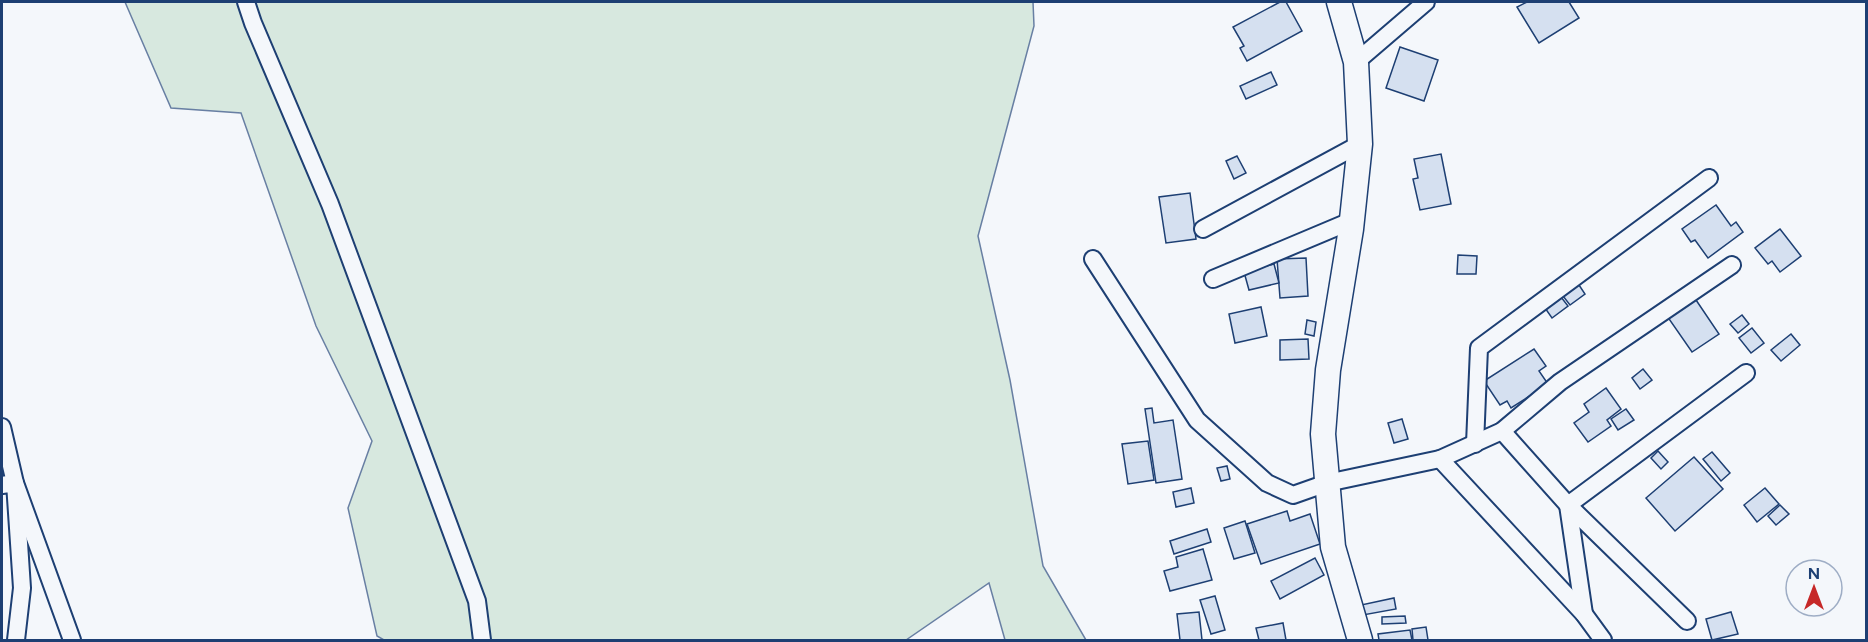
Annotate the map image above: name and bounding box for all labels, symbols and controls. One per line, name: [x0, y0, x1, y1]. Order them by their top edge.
north arrow: [1784, 558, 1844, 618]
text: N: [1808, 564, 1820, 583]

